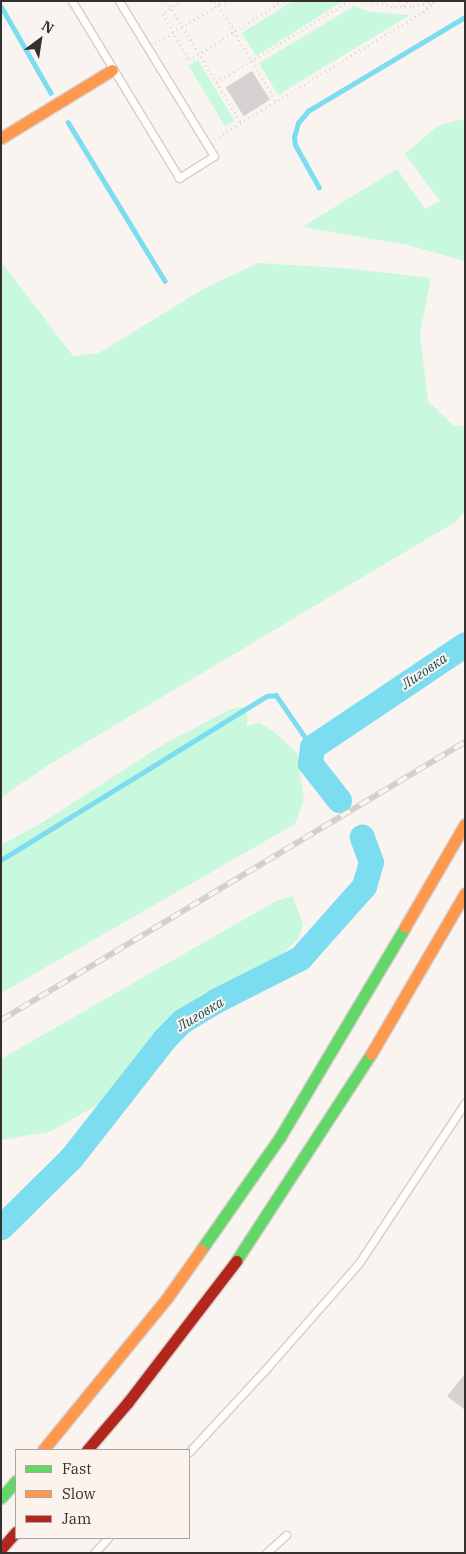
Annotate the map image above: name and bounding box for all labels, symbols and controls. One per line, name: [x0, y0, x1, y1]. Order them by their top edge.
north arrow: [15, 15, 65, 65]
text: N: [38, 17, 57, 38]
water label: Лиговка: [398, 650, 450, 692]
water label: Лиговка: [173, 993, 227, 1035]
legend: [15, 1449, 190, 1539]
text: Fast: [62, 1459, 92, 1478]
text: Slow: [62, 1484, 95, 1503]
text: Jam: [62, 1509, 91, 1528]

